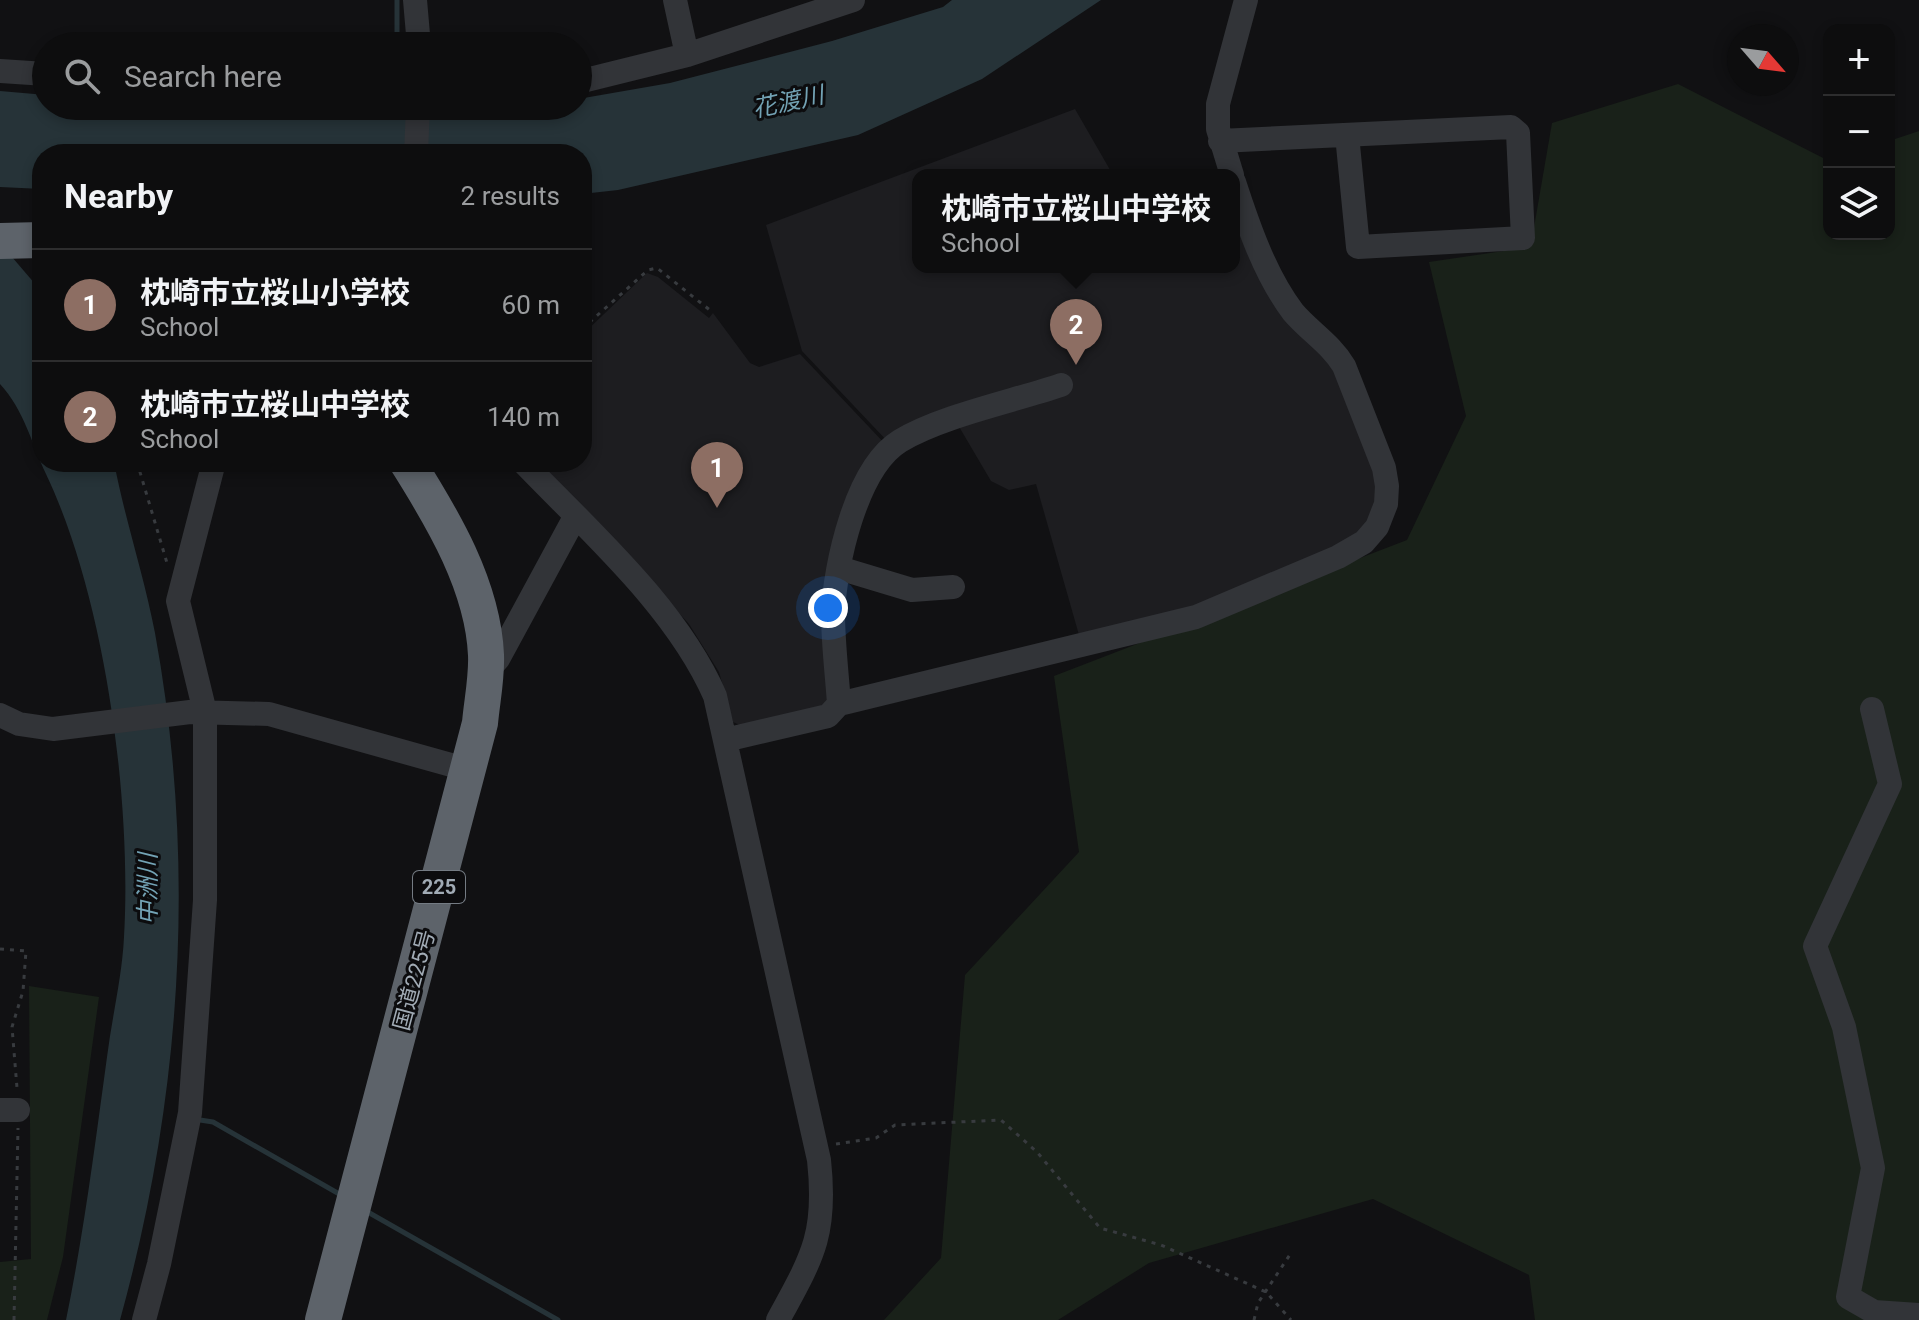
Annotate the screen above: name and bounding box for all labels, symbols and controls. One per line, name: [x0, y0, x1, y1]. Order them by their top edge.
north arrow: [1727, 24, 1799, 96]
map controls: [1823, 24, 1895, 240]
button: +: [1823, 24, 1895, 96]
search box: [32, 32, 592, 120]
icon: search: [60, 54, 104, 98]
text: Search here: [124, 59, 282, 94]
water label: 花渡川: [750, 80, 829, 123]
button: −: [1823, 96, 1895, 168]
button: layers: [1823, 168, 1895, 240]
popup: [912, 169, 1240, 273]
text: Nearby: [64, 176, 173, 216]
text: 2 results: [461, 181, 560, 211]
text: 枕崎市立桜山中学校: [941, 191, 1211, 226]
text: School: [941, 228, 1020, 258]
text: 枕崎市立桜山小学校: [140, 275, 410, 310]
text: 1: [83, 290, 97, 320]
text: 60 m: [502, 290, 560, 320]
pin: 2: [1050, 299, 1102, 365]
text: School: [140, 312, 219, 342]
text: 枕崎市立桜山中学校: [140, 387, 410, 422]
text: 2: [83, 402, 97, 432]
text: 140 m: [487, 402, 560, 432]
text: School: [140, 424, 219, 454]
pin: 1: [691, 442, 743, 508]
your location: [808, 588, 848, 628]
water label: 中洲川: [134, 850, 162, 925]
road number: 225: [413, 871, 465, 903]
street label: 国道225号: [389, 927, 439, 1033]

